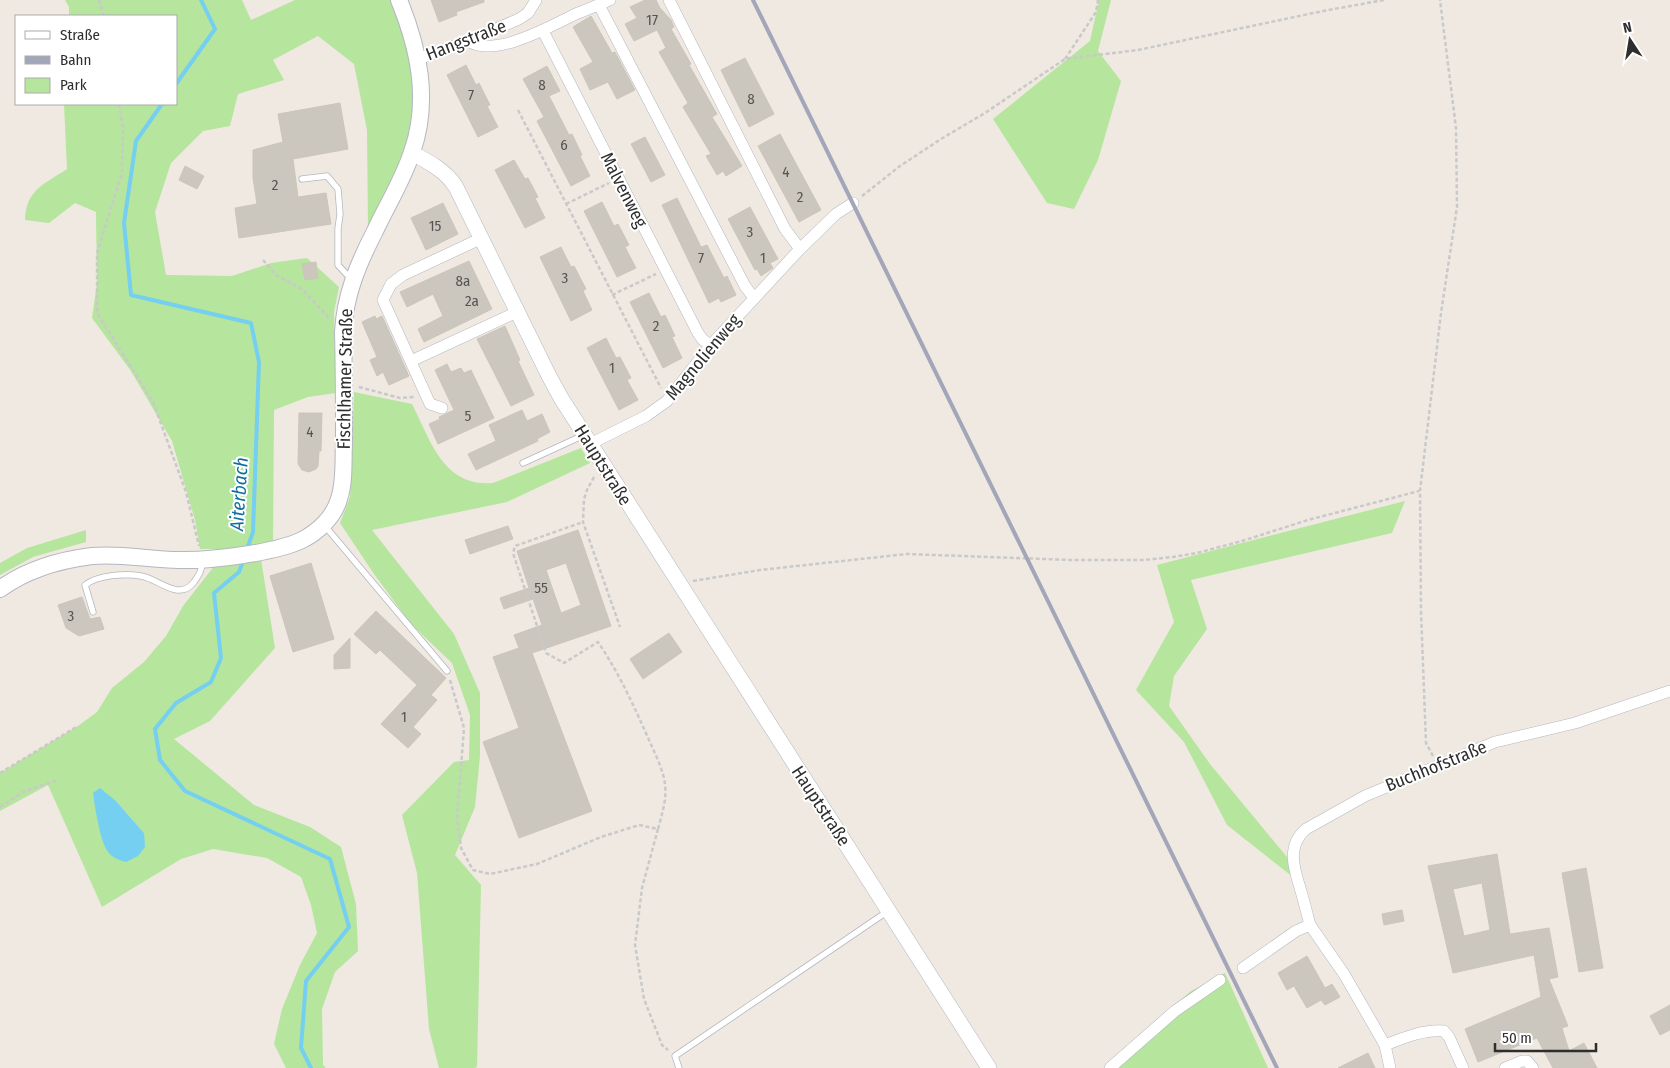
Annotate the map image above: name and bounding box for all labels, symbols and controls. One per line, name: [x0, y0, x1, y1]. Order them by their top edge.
house number: 17: [646, 11, 658, 29]
legend: [15, 15, 178, 105]
street label: Hangstraße: [423, 15, 509, 65]
north arrow: [1605, 15, 1655, 65]
text: N: [1622, 19, 1633, 37]
text: Straße: [60, 26, 100, 44]
text: Bahn: [60, 51, 91, 69]
text: Park: [60, 76, 87, 94]
house number: 8: [538, 76, 546, 94]
house number: 7: [468, 86, 474, 104]
house number: 8: [747, 90, 755, 108]
house number: 6: [560, 136, 568, 154]
street label: Malvenweg: [596, 149, 653, 232]
house number: 4: [782, 163, 790, 181]
house number: 2: [272, 176, 279, 194]
house number: 2: [797, 188, 804, 206]
house number: 15: [429, 217, 441, 235]
house number: 3: [747, 223, 754, 241]
house number: 7: [698, 249, 704, 267]
house number: 1: [760, 249, 766, 267]
house number: 3: [562, 269, 569, 287]
house number: 8a: [456, 272, 470, 290]
house number: 2a: [465, 292, 479, 310]
street label: Fischlhamer Straße: [333, 308, 357, 450]
street label: Magnolienweg: [661, 309, 746, 405]
house number: 2: [653, 317, 660, 335]
house number: 1: [609, 359, 615, 377]
house number: 5: [465, 407, 472, 425]
street label: Hauptstraße: [569, 420, 637, 510]
house number: 4: [306, 423, 314, 441]
water label: Aiterbach: [225, 456, 253, 533]
house number: 55: [534, 579, 548, 597]
house number: 3: [68, 607, 75, 625]
house number: 1: [401, 708, 407, 726]
street label: Buchhofstraße: [1382, 736, 1490, 796]
street label: Hauptstraße: [787, 762, 855, 850]
scale bar: [1495, 1020, 1596, 1052]
text: 50 m: [1502, 1029, 1532, 1047]

